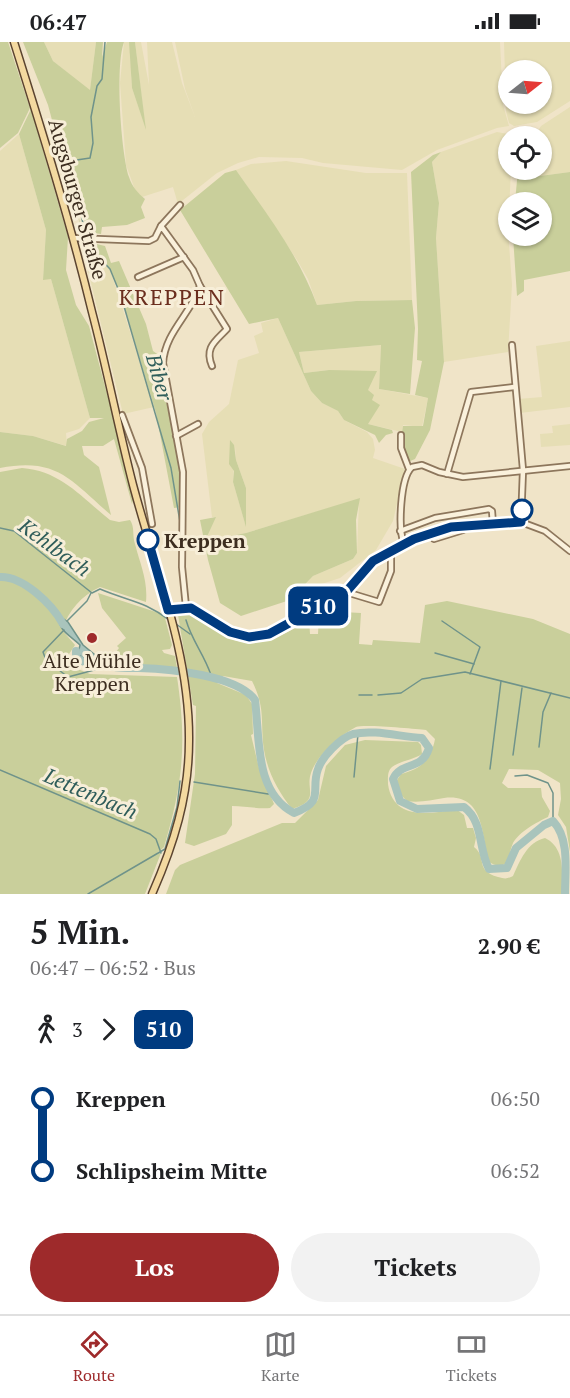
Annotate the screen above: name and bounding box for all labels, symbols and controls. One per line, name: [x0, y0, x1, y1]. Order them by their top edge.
text: 06:47: [30, 7, 87, 36]
north arrow: [498, 60, 552, 114]
map controls: [498, 60, 552, 246]
street label: Augsburger Straße: [42, 115, 114, 283]
button: locate: [498, 126, 552, 180]
button: layers: [498, 192, 552, 246]
district label: KREPPEN: [119, 282, 225, 311]
water label: Biber: [140, 350, 180, 404]
unlabelled marker: [511, 499, 533, 521]
water label: Kehlbach: [13, 511, 97, 583]
place label: Kreppen: [164, 527, 246, 554]
marker: Kreppen: [137, 529, 159, 551]
line badge: 510: [284, 586, 352, 626]
text: 510: [300, 592, 336, 620]
marker: Alte Mühle Kreppen: [85, 631, 99, 645]
place label: Alte Mühle Kreppen: [43, 647, 141, 697]
water label: Lettenbach: [39, 760, 142, 825]
text: 5 Min.: [30, 910, 130, 953]
text: 2.90 €: [478, 931, 540, 960]
text: 06:47 – 06:52 · Bus: [30, 954, 196, 981]
icon: walk: [30, 1013, 63, 1046]
icon: forward: [92, 1013, 125, 1046]
text: 510: [146, 1015, 181, 1043]
text: 3: [72, 1016, 83, 1043]
text: Kreppen: [76, 1084, 166, 1113]
text: 06:50: [491, 1085, 540, 1112]
text: Schlipsheim Mitte: [76, 1156, 267, 1185]
text: 06:52: [491, 1157, 540, 1184]
button: Los: [30, 1233, 279, 1302]
button: Tickets: [291, 1233, 540, 1302]
tab: Route: [73, 1328, 115, 1386]
tab: Karte: [261, 1328, 300, 1386]
tab: Tickets: [446, 1328, 497, 1386]

